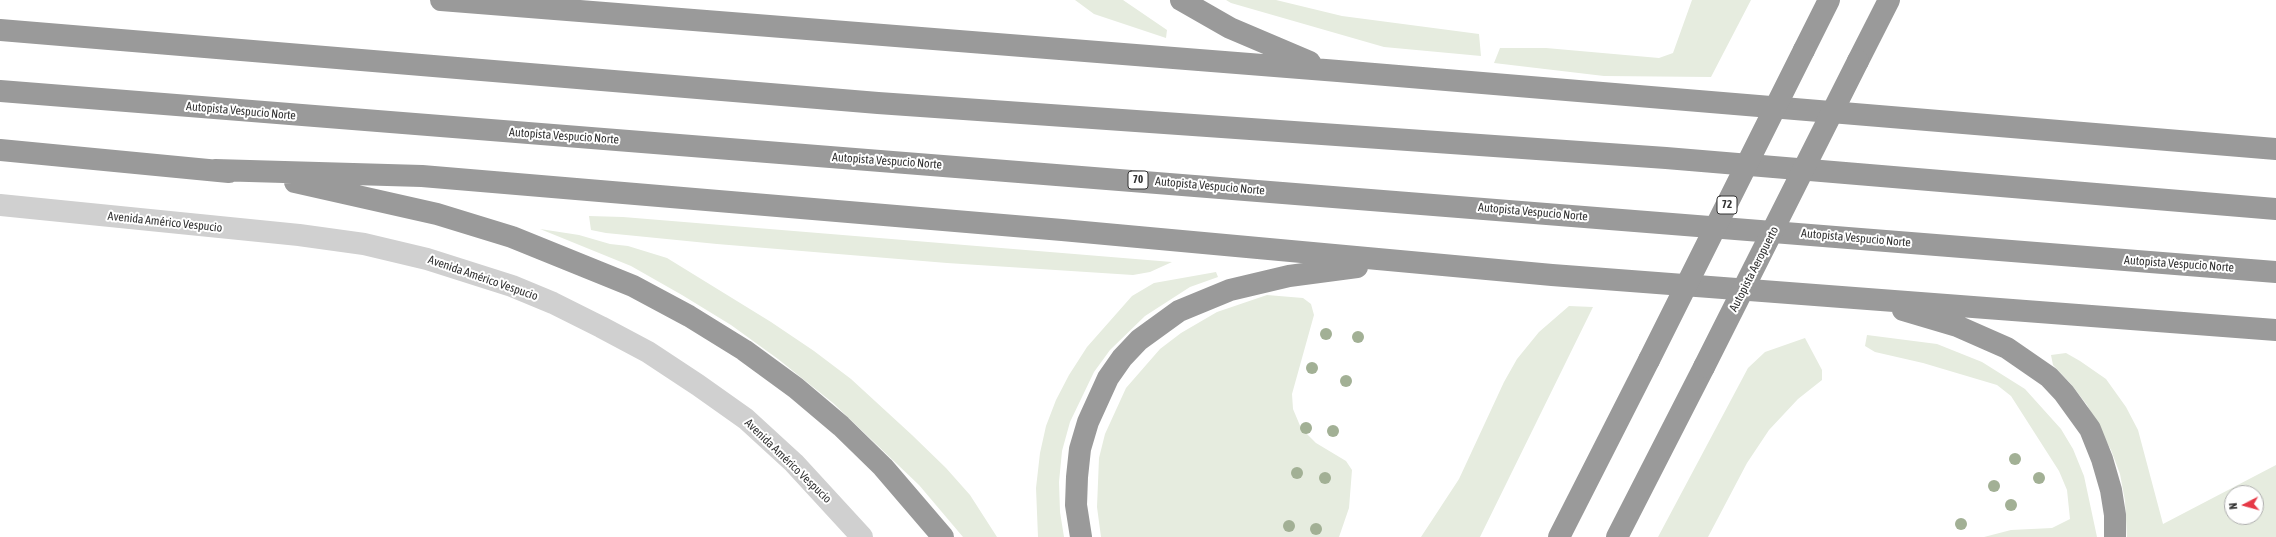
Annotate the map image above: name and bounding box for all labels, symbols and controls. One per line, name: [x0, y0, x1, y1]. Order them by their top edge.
street label: Autopista Vespucio Norte: [186, 99, 296, 123]
street label: Autopista Vespucio Norte: [509, 125, 619, 147]
street label: Autopista Vespucio Norte: [832, 150, 942, 172]
road number: 70: [1128, 171, 1148, 189]
street label: Autopista Vespucio Norte: [1155, 174, 1265, 198]
road number: 72: [1717, 196, 1737, 214]
street label: Autopista Vespucio Norte: [1478, 200, 1588, 224]
street label: Avenida Américo Vespucio: [107, 209, 223, 235]
street label: Autopista Aeropuerto: [1726, 224, 1782, 314]
street label: Autopista Vespucio Norte: [1801, 226, 1911, 250]
street label: Avenida Américo Vespucio: [426, 252, 540, 304]
street label: Autopista Vespucio Norte: [2124, 253, 2234, 275]
street label: Avenida Américo Vespucio: [742, 416, 834, 506]
north arrow: [2224, 485, 2264, 525]
text: N: [2227, 502, 2239, 510]

